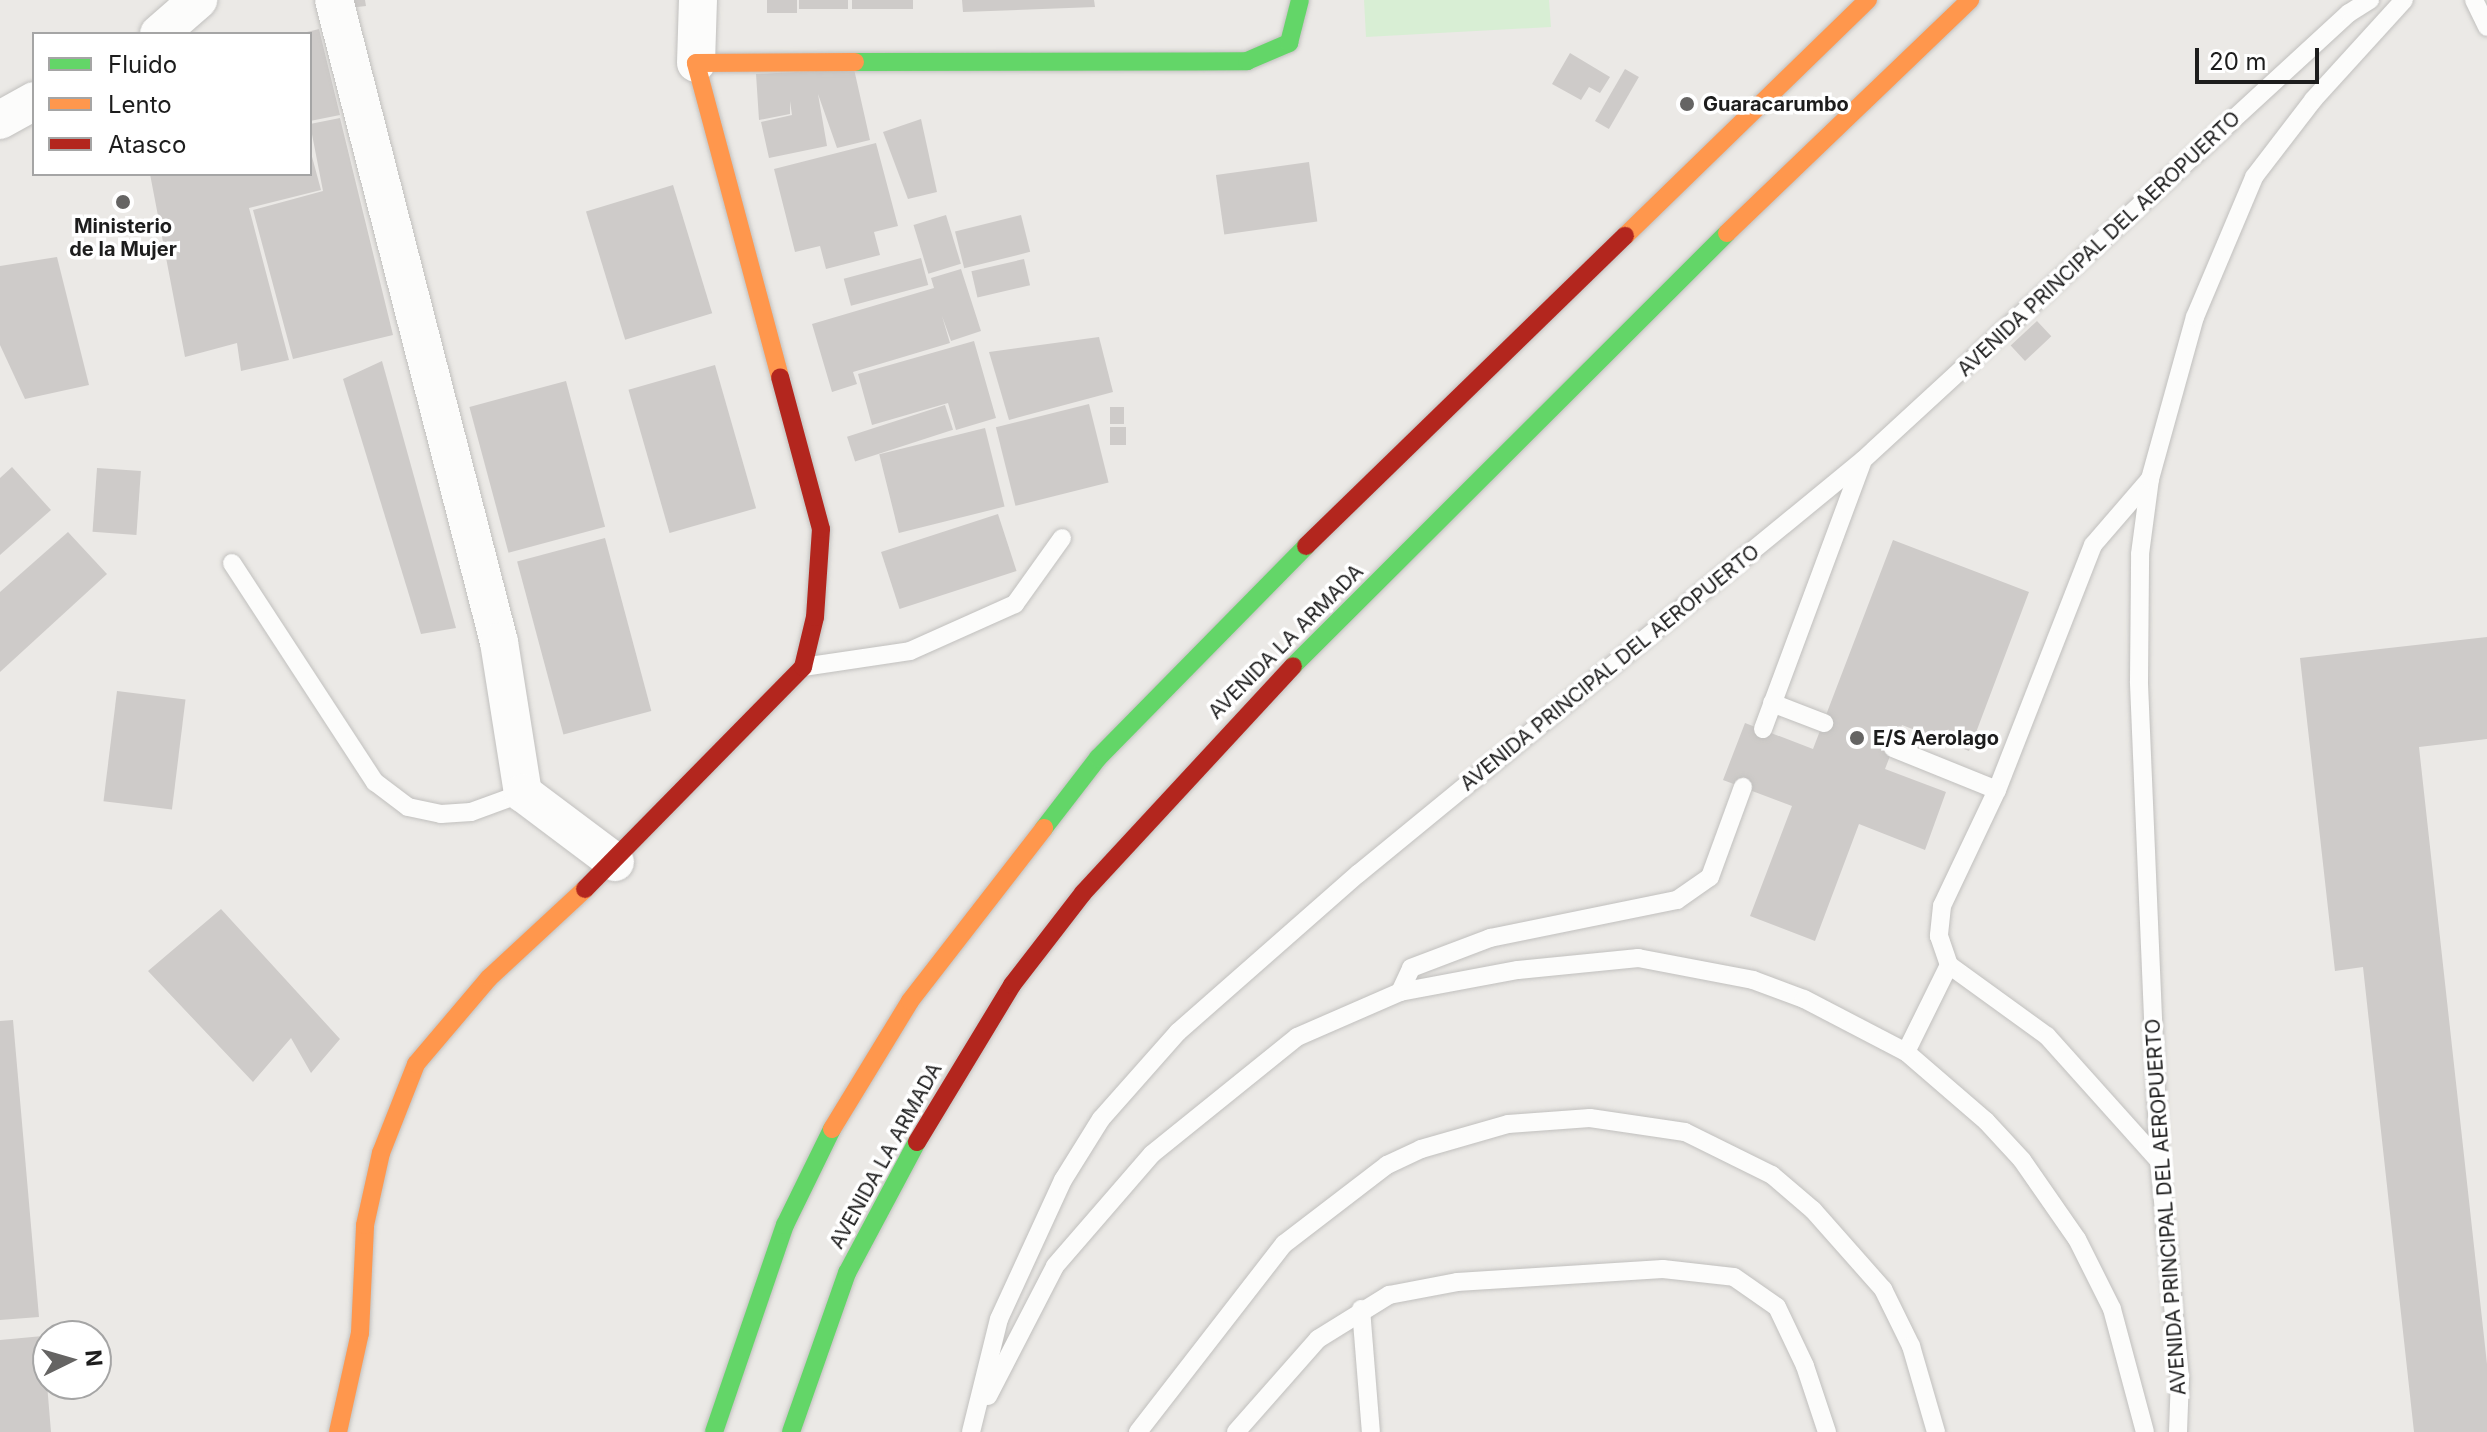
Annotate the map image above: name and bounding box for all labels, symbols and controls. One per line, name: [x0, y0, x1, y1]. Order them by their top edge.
legend: [32, 32, 312, 176]
scale bar: [2199, 32, 2323, 82]
text: 20 m: [2209, 47, 2267, 76]
text: Fluido: [108, 50, 177, 79]
text: Lento: [108, 90, 172, 119]
place label: Guaracarumbo: [1703, 92, 1849, 116]
marker: Guaracarumbo: [1678, 95, 1696, 113]
street label: AVENIDA PRINCIPAL DEL AEROPUERTO: [1953, 106, 2245, 382]
text: Atasco: [108, 130, 186, 159]
marker: Ministerio de la Mujer: [114, 193, 132, 211]
place label: Ministerio de la Mujer: [69, 214, 177, 261]
street label: AVENIDA PRINCIPAL DEL AEROPUERTO: [1456, 540, 1764, 796]
street label: AVENIDA LA ARMADA: [1204, 560, 1368, 724]
place label: E/S Aerolago: [1873, 726, 1999, 750]
marker: E/S Aerolago: [1848, 729, 1866, 747]
street label: AVENIDA PRINCIPAL DEL AEROPUERTO: [2141, 1018, 2191, 1396]
street label: AVENIDA LA ARMADA: [825, 1059, 947, 1253]
north arrow: [32, 1320, 112, 1400]
text: N: [80, 1349, 108, 1368]

